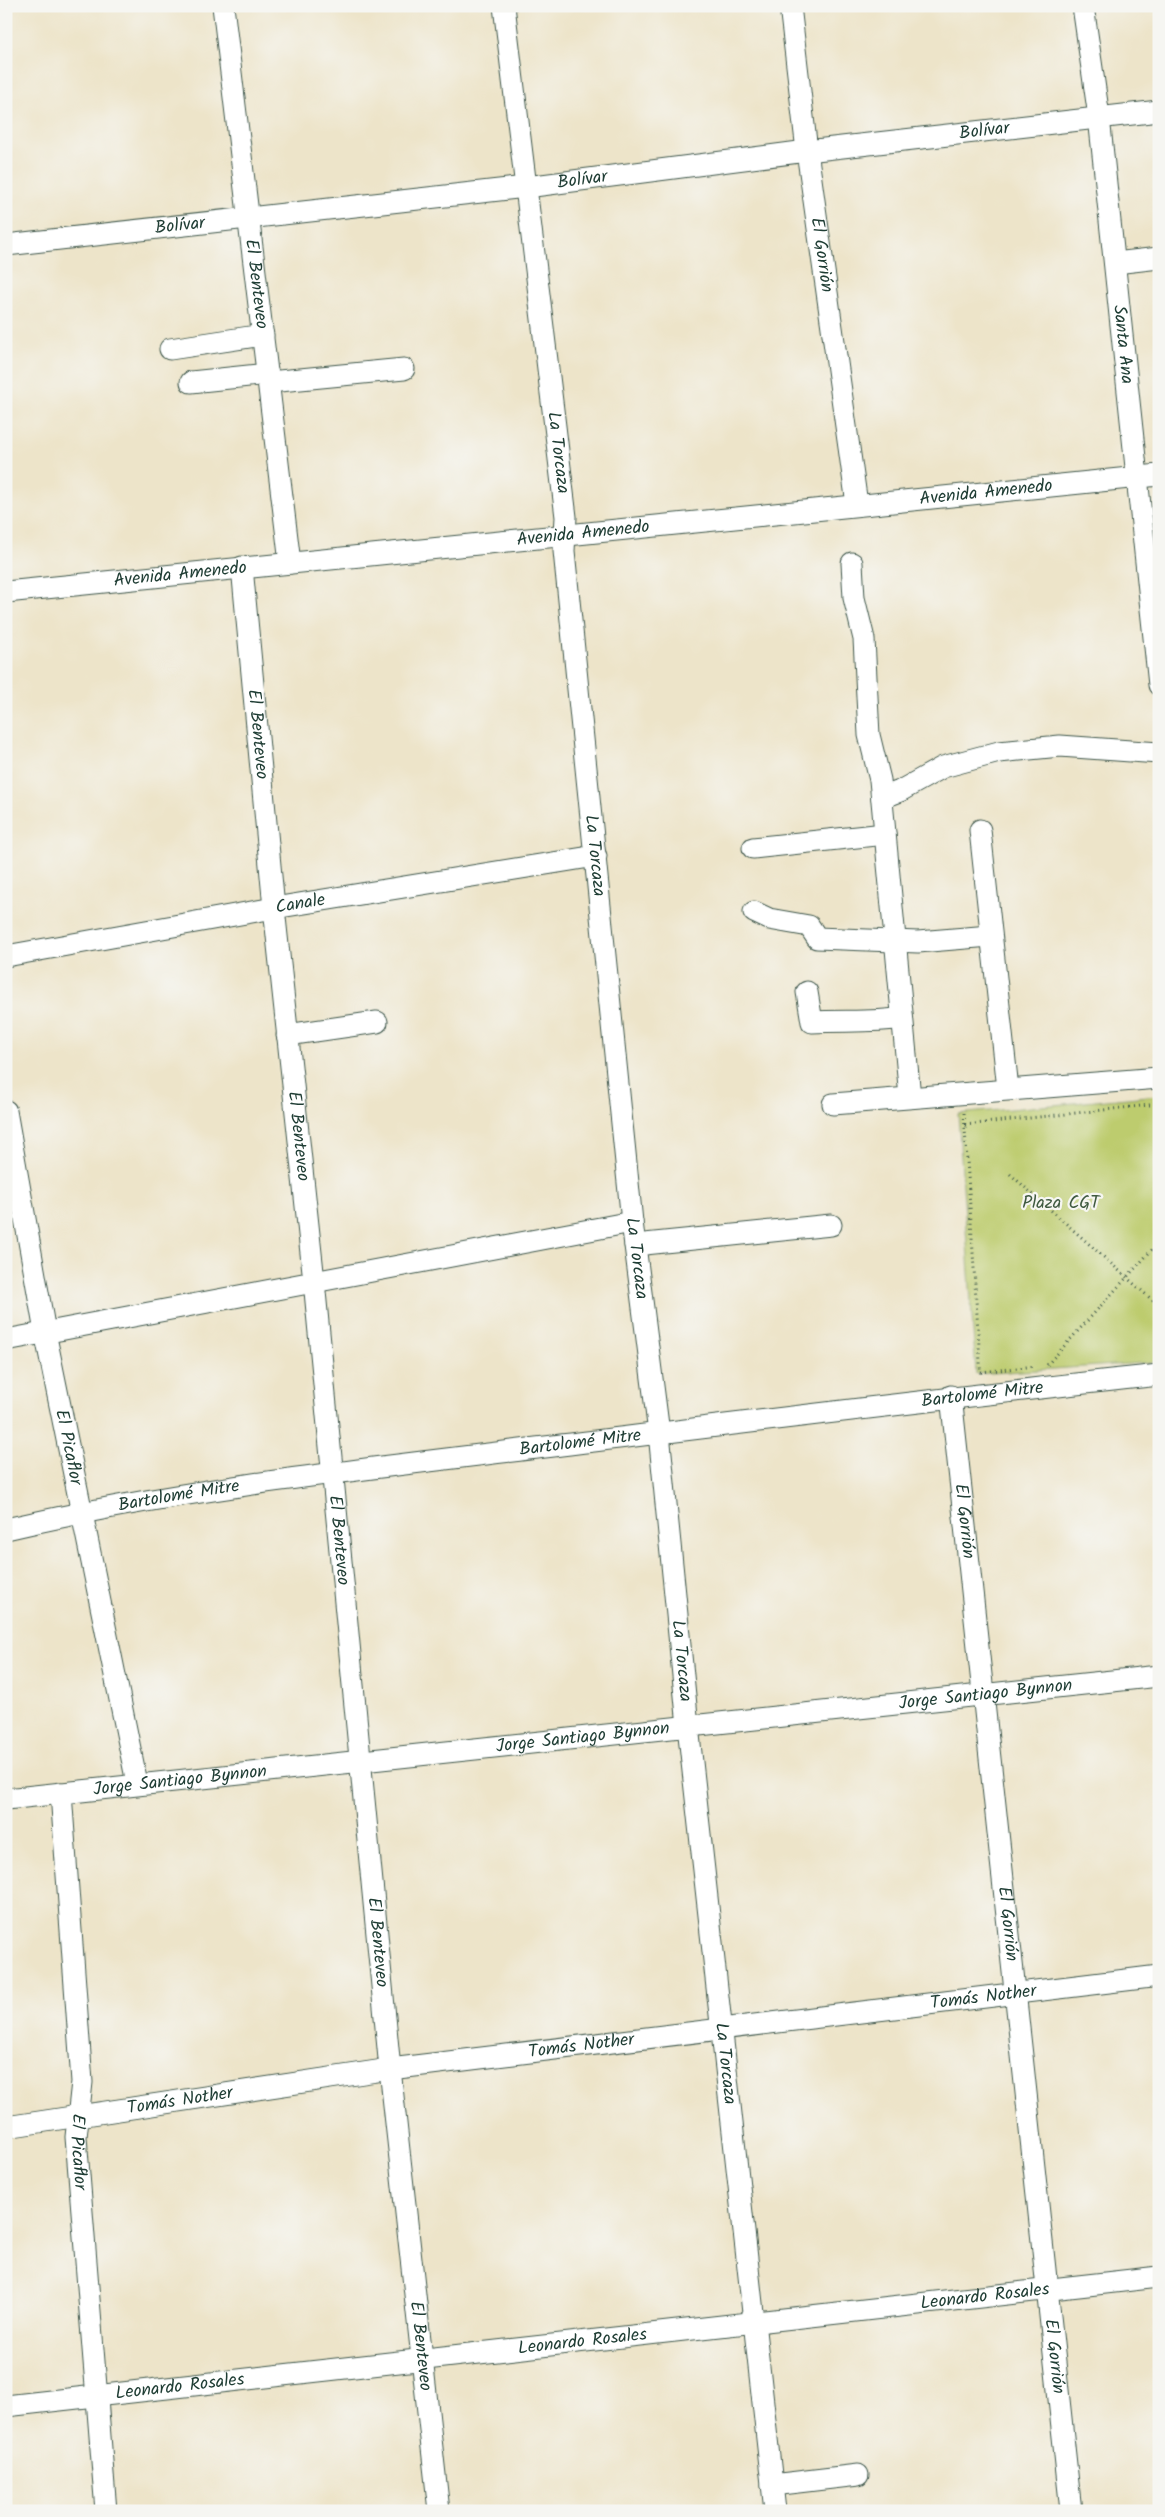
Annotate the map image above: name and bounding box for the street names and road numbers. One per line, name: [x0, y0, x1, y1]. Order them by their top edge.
street label: Bolívar: [958, 113, 1012, 148]
street label: Bolívar: [555, 162, 610, 197]
street label: Bolívar: [153, 208, 208, 243]
street label: El Gorrión: [802, 216, 841, 294]
street label: El Benteveo: [237, 237, 276, 331]
street label: Santa Ana: [1104, 304, 1142, 386]
street label: La Torcaza: [539, 410, 578, 495]
street label: Avenida Amenedo: [918, 471, 1054, 514]
street label: Avenida Amenedo: [515, 512, 651, 555]
street label: Avenida Amenedo: [112, 553, 248, 595]
street label: El Benteveo: [239, 688, 276, 781]
street label: La Torcaza: [576, 813, 613, 898]
street label: Canale: [273, 885, 327, 922]
street label: El Benteveo: [279, 1090, 318, 1183]
street label: La Torcaza: [617, 1216, 656, 1301]
street label: Bartolomé Mitre: [920, 1373, 1045, 1416]
street label: El Picaflor: [47, 1407, 91, 1489]
street label: Bartolomé Mitre: [518, 1421, 643, 1464]
street label: Bartolomé Mitre: [116, 1472, 241, 1520]
street label: El Gorrión: [946, 1482, 983, 1560]
street label: El Benteveo: [320, 1494, 358, 1587]
street label: La Torcaza: [663, 1619, 700, 1703]
street label: Jorge Santiago Bynnon: [897, 1671, 1074, 1718]
street label: Jorge Santiago Bynnon: [494, 1714, 671, 1761]
street label: Jorge Santiago Bynnon: [92, 1757, 268, 1804]
street label: El Gorrión: [989, 1885, 1026, 1963]
street label: El Benteveo: [359, 1896, 397, 1989]
street label: Tomás Nother: [929, 1976, 1039, 2018]
street label: La Torcaza: [706, 2021, 744, 2106]
street label: Tomás Nother: [527, 2025, 637, 2067]
street label: Tomás Nother: [125, 2078, 236, 2123]
street label: El Picaflor: [61, 2112, 95, 2192]
street label: Leonardo Rosales: [919, 2275, 1051, 2318]
street label: El Benteveo: [401, 2300, 440, 2392]
street label: El Gorrión: [1036, 2317, 1073, 2395]
street label: Leonardo Rosales: [516, 2320, 649, 2363]
street label: Leonardo Rosales: [114, 2365, 246, 2408]

